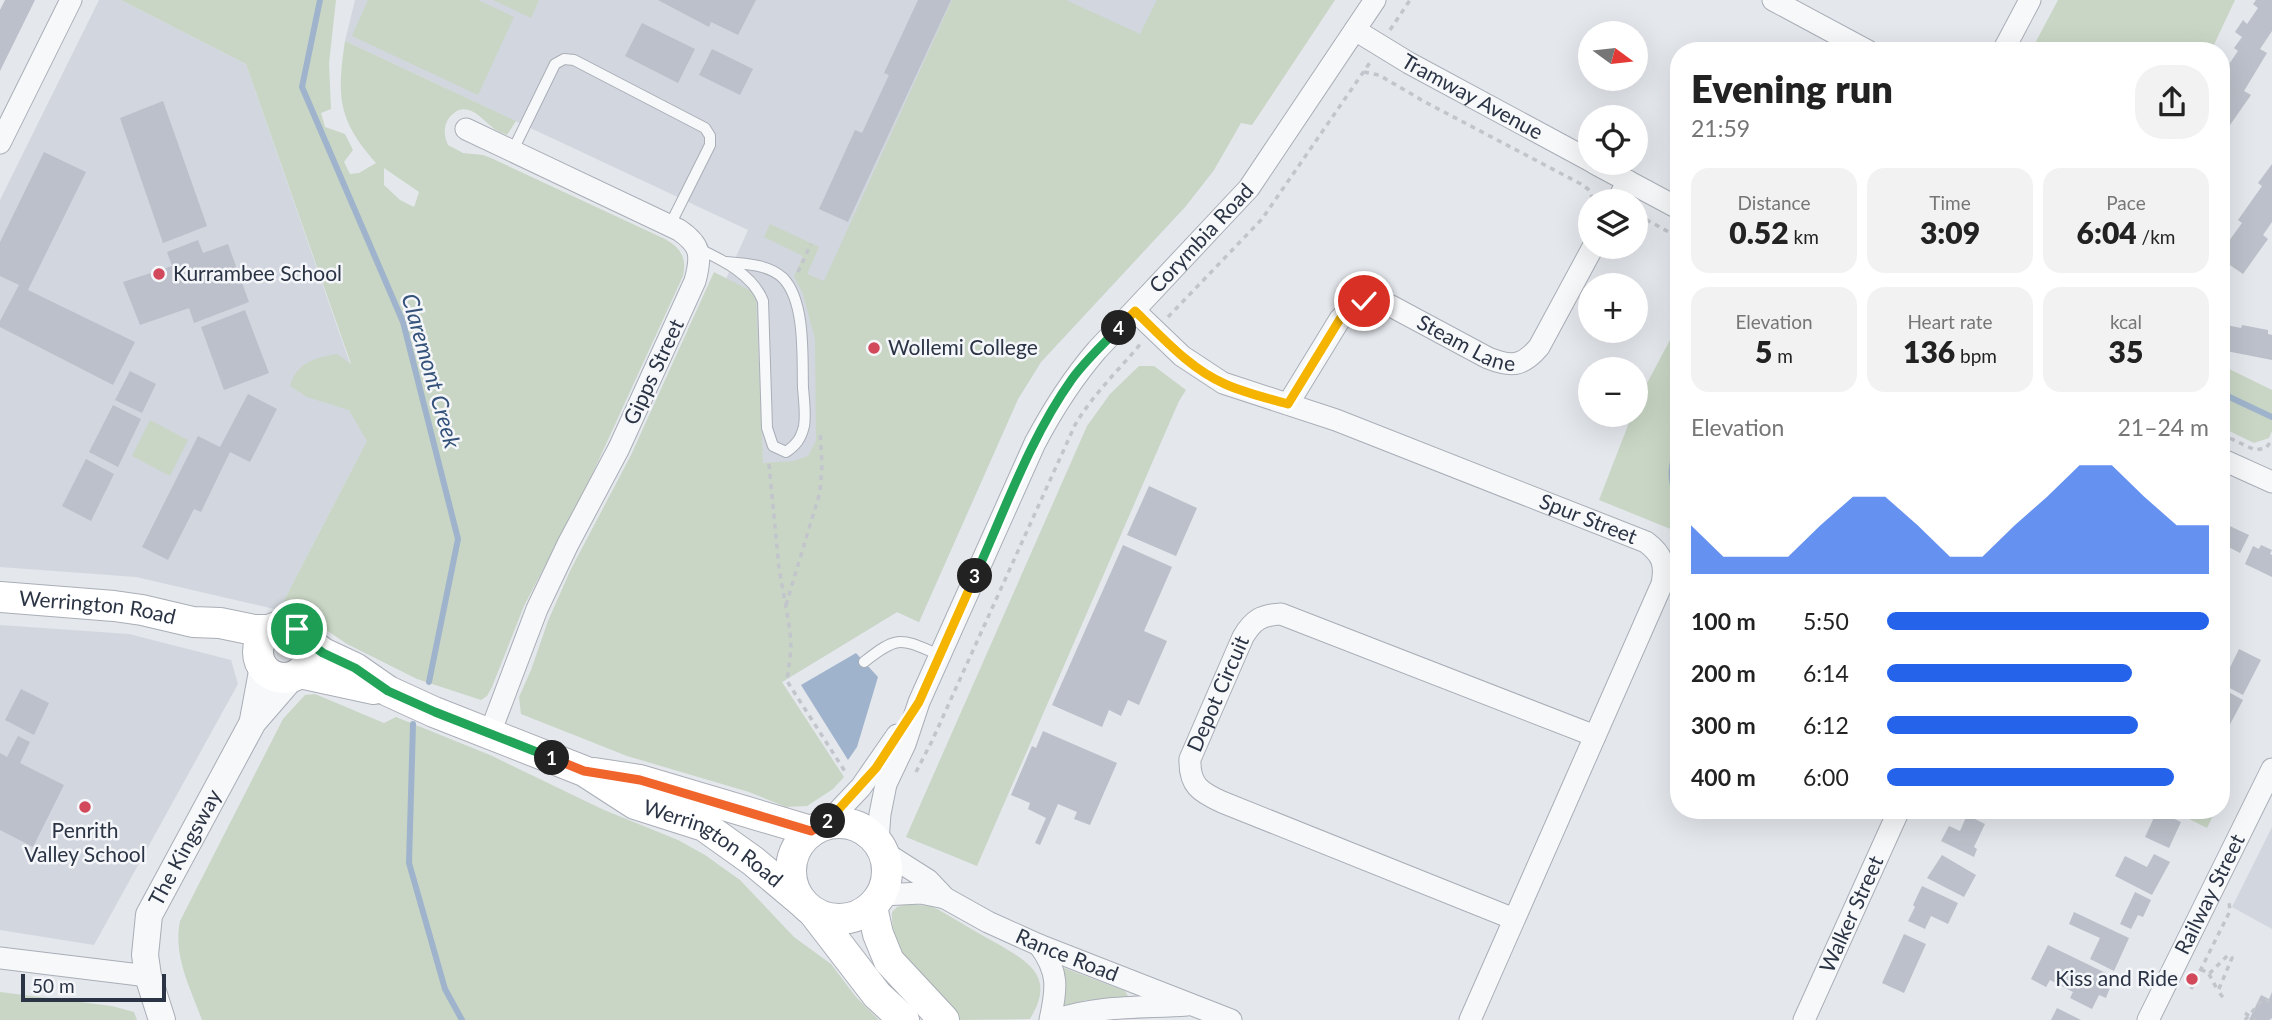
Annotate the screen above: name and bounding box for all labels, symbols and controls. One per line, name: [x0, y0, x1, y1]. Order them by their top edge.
north arrow: [1578, 21, 1648, 91]
map controls: [1578, 21, 1648, 427]
street label: Tramway Avenue: [1398, 48, 1548, 144]
text: Evening run: [1691, 65, 1893, 111]
button: share: [2135, 65, 2209, 139]
button: locate: [1578, 105, 1648, 175]
text: 21:59: [1691, 114, 1750, 142]
street label: Corymbia Road: [1143, 178, 1258, 297]
button: layers: [1578, 189, 1648, 259]
text: Distance: [1738, 191, 1810, 214]
text: Time: [1929, 191, 1971, 214]
text: Pace: [2106, 191, 2146, 214]
text: 0.52: [1729, 214, 1789, 250]
text: 3:09: [1920, 214, 1980, 250]
text: 6:04: [2077, 214, 2137, 250]
text: km: [1789, 225, 1819, 248]
text: /km: [2137, 225, 2175, 248]
place label: Kurrambee School: [173, 260, 342, 285]
marker: Kurrambee School: [151, 266, 167, 282]
pin: [1334, 271, 1394, 331]
button: +: [1578, 273, 1648, 343]
icon: check: [1345, 282, 1383, 320]
water label: Claremont Creek: [396, 290, 468, 452]
street label: Steam Lane: [1413, 308, 1516, 375]
pin: 4: [1102, 310, 1136, 346]
text: Elevation: [1735, 310, 1813, 333]
text: Heart rate: [1907, 310, 1993, 333]
text: kcal: [2110, 310, 2142, 333]
street label: Gipps Street: [617, 314, 688, 428]
text: 4: [1113, 316, 1124, 339]
text: 5: [1755, 333, 1772, 369]
text: 136: [1903, 333, 1955, 369]
text: 35: [2109, 333, 2143, 369]
place label: Wollemi College: [888, 334, 1038, 359]
marker: Wollemi College: [866, 340, 882, 356]
text: m: [1772, 344, 1793, 367]
text: bpm: [1955, 344, 1997, 367]
button: −: [1578, 357, 1648, 427]
text: Elevation: [1691, 413, 1784, 441]
text: 21–24 m: [2117, 413, 2209, 441]
street label: Spur Street: [1536, 487, 1641, 548]
pin: 3: [958, 558, 992, 594]
text: 3: [969, 564, 980, 587]
street label: Werrington Road: [18, 585, 179, 629]
pin: [267, 599, 327, 659]
text: 100 m: [1691, 607, 1756, 635]
text: 5:50: [1803, 607, 1849, 635]
icon: arrive: [278, 610, 316, 648]
street label: Depot Circuit: [1181, 631, 1253, 755]
text: 200 m: [1691, 659, 1756, 687]
text: 6:14: [1803, 659, 1849, 687]
text: 300 m: [1691, 711, 1756, 739]
text: 6:12: [1803, 711, 1849, 739]
pin: 1: [534, 740, 570, 776]
text: 1: [546, 746, 557, 769]
text: 400 m: [1691, 763, 1756, 791]
text: 6:00: [1803, 763, 1849, 791]
street label: The Kingsway: [142, 784, 225, 910]
street label: Werrington Road: [641, 794, 789, 892]
marker: Penrith Valley School: [77, 799, 93, 815]
pin: 2: [810, 804, 846, 838]
text: 2: [822, 809, 833, 832]
place label: Penrith Valley School: [24, 817, 146, 866]
street label: Railway Street: [2168, 829, 2249, 958]
street label: Walker Street: [1813, 851, 1888, 976]
street label: Rance Road: [1012, 922, 1122, 986]
place label: Kiss and Ride: [2055, 965, 2178, 990]
scale bar: [21, 971, 166, 1003]
marker: Kiss and Ride: [2184, 971, 2200, 987]
text: 50 m: [32, 974, 75, 997]

